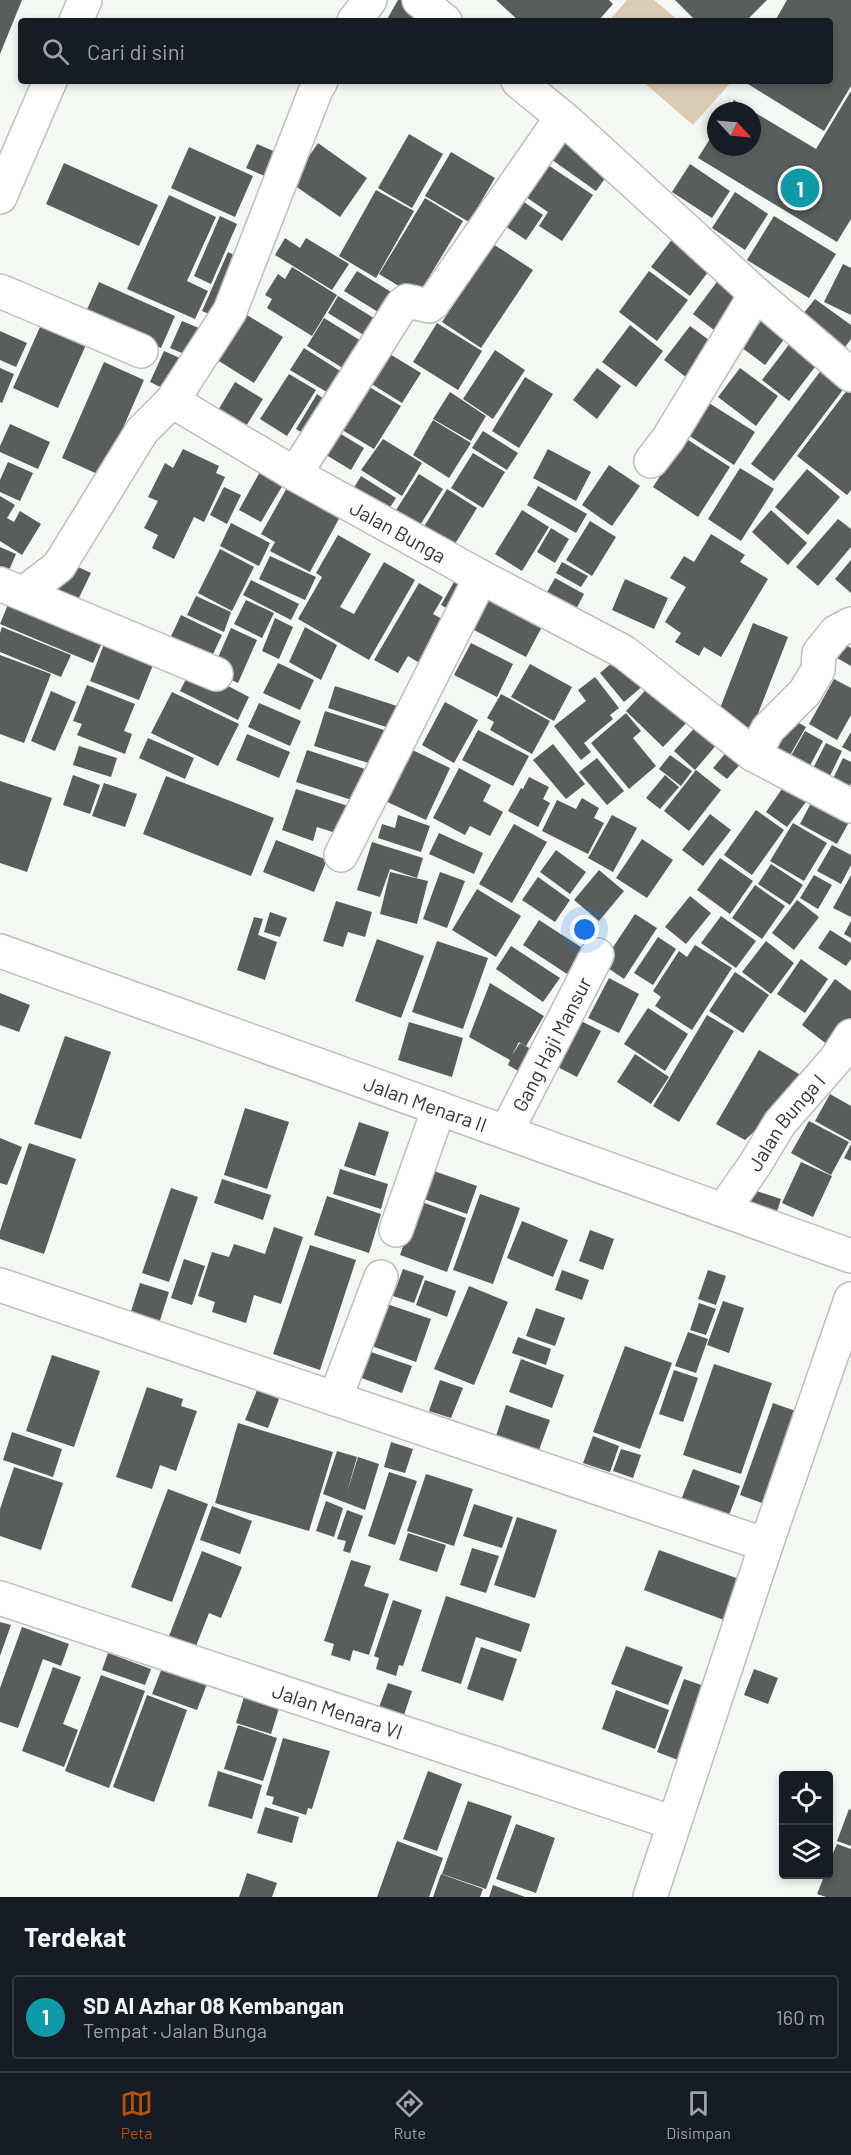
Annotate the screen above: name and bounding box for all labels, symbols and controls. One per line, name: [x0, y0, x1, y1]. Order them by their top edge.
search box: [18, 18, 833, 84]
icon: search: [39, 35, 72, 68]
text: Cari di sini: [87, 38, 185, 64]
north arrow: [707, 102, 761, 156]
pin: 1: [780, 166, 820, 210]
street label: Jalan Bunga: [346, 495, 450, 567]
your location: [570, 915, 599, 944]
street label: Gang Haji Mansur: [507, 973, 596, 1115]
street label: Jalan Bunga I: [742, 1069, 830, 1175]
street label: Jalan Menara II: [361, 1070, 490, 1137]
street label: Jalan Menara VI: [269, 1678, 406, 1744]
map controls: [779, 1771, 833, 1879]
button: locate: [779, 1771, 833, 1825]
button: layers: [779, 1825, 833, 1879]
text: Terdekat: [24, 1921, 126, 1952]
text: SD Al Azhar 08 Kembangan: [83, 1992, 344, 2018]
text: 1: [42, 2005, 49, 2029]
text: 160 m: [776, 2005, 825, 2029]
text: Tempat · Jalan Bunga: [83, 2018, 267, 2042]
tab: Peta: [120, 2087, 153, 2142]
tab: Rute: [393, 2087, 426, 2142]
tab: Disimpan: [666, 2087, 731, 2142]

